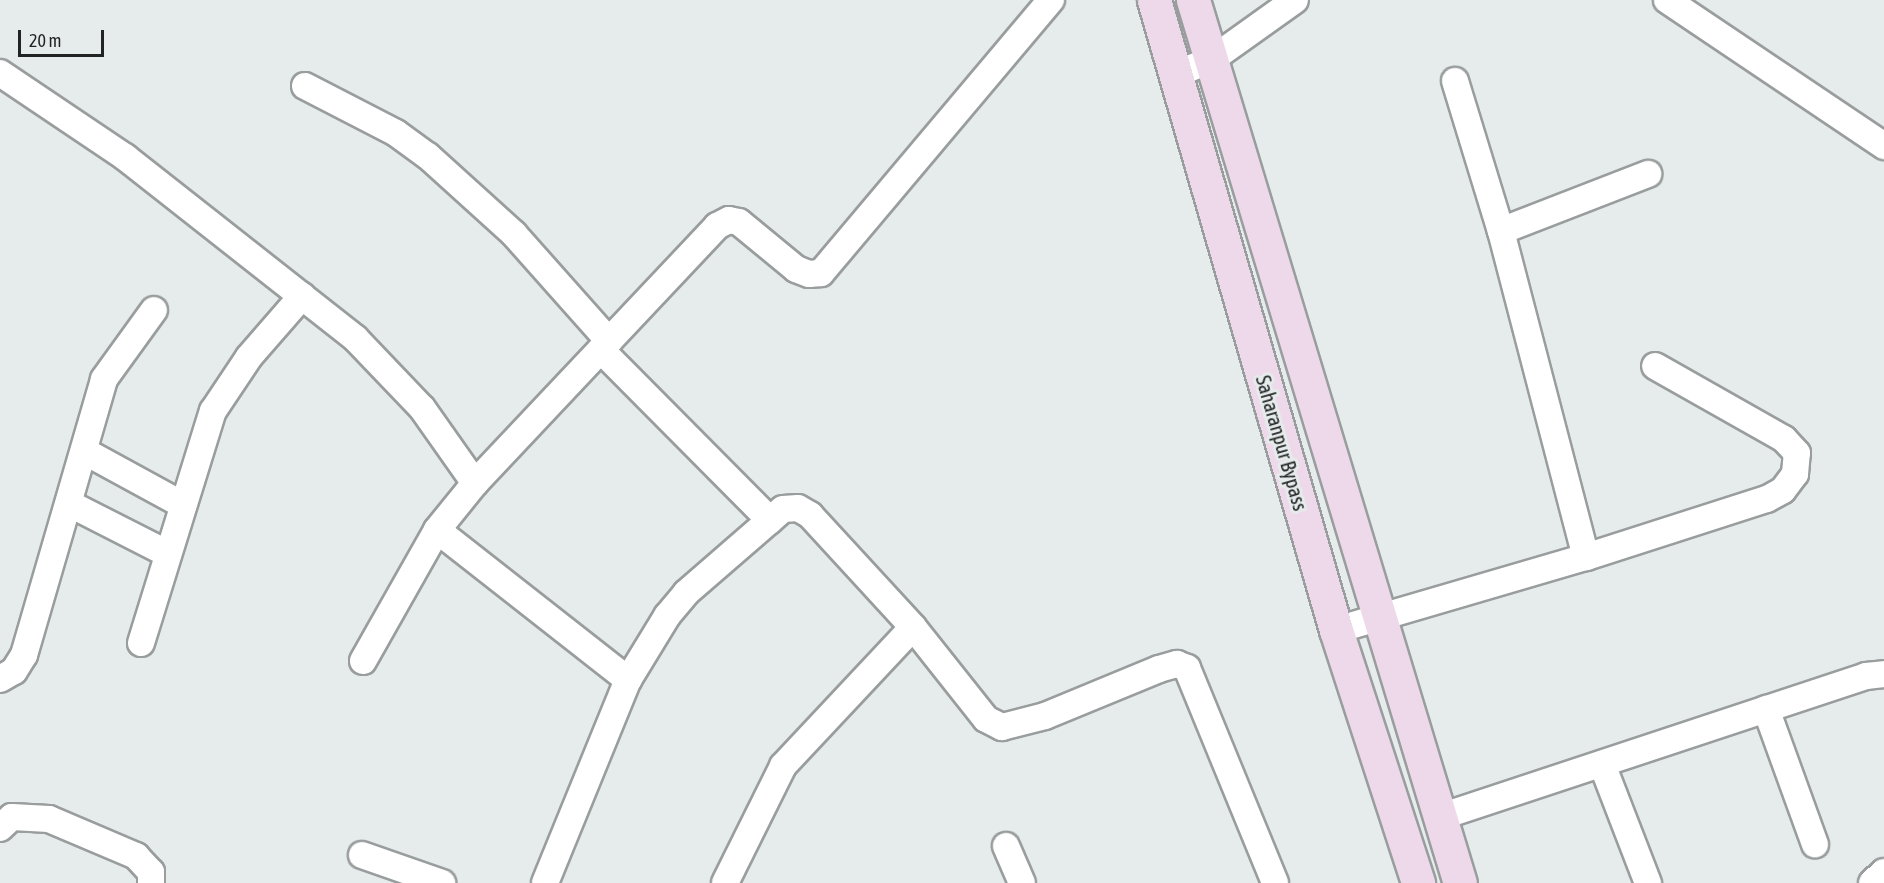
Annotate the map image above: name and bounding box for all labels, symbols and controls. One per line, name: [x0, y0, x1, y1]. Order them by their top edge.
scale bar: [21, 18, 106, 56]
text: 20 m: [29, 30, 61, 51]
street label: Saharanpur Bypass: [1251, 373, 1313, 513]

